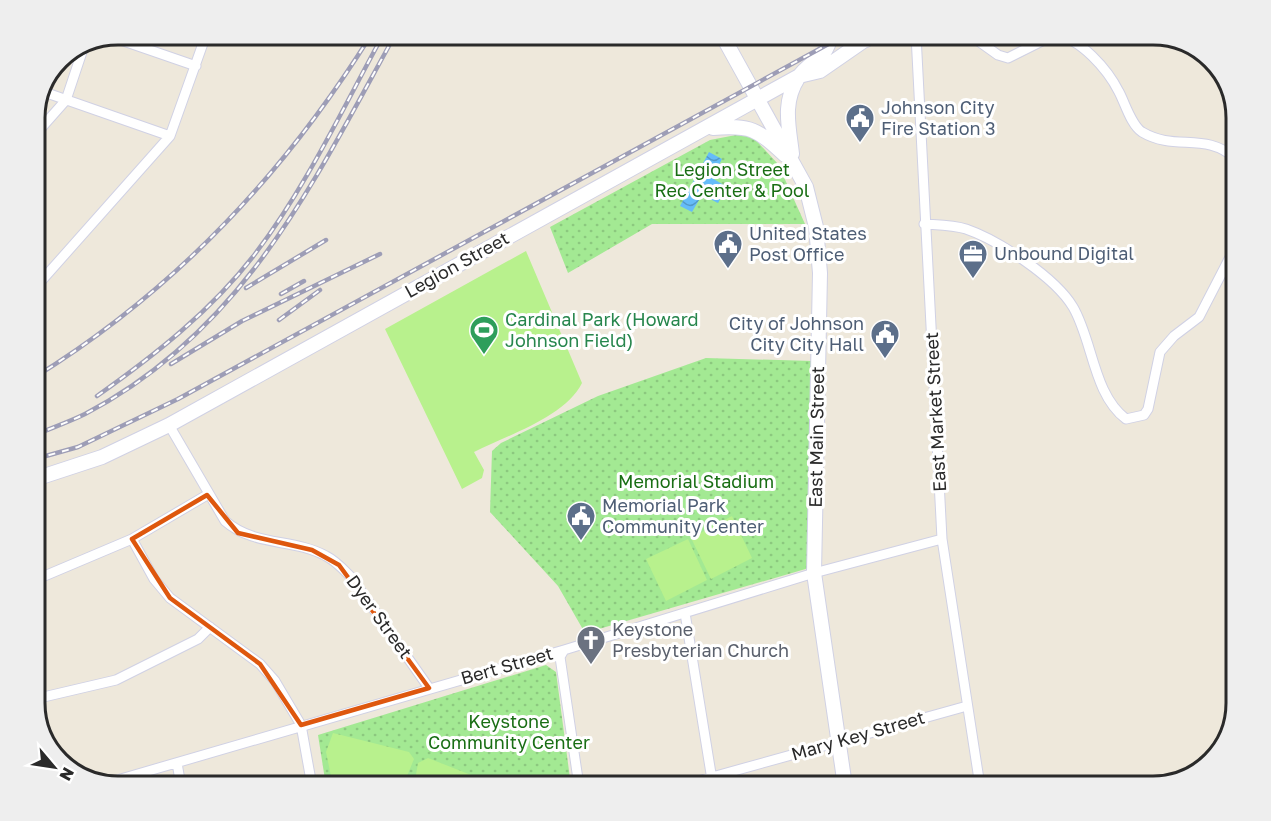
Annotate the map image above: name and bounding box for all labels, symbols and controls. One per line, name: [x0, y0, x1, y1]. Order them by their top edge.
place label: Johnson City Fire Station 3: [881, 96, 996, 139]
public building icon: Johnson City Fire Station 3: [844, 102, 876, 144]
park label: Legion Street Rec Center & Pool: [654, 158, 810, 201]
place label: United States Post Office: [749, 222, 867, 265]
street label: Legion Street: [400, 226, 513, 302]
public building icon: United States Post Office: [712, 228, 744, 270]
office icon: Unbound Digital: [957, 238, 989, 280]
place label: Unbound Digital: [994, 242, 1134, 264]
place label: Cardinal Park (Howard Johnson Field): [505, 308, 699, 351]
place label: City of Johnson City City Hall: [729, 312, 864, 355]
sports icon: Cardinal Park (Howard Johnson Field): [468, 314, 500, 356]
public building icon: City of Johnson City City Hall: [869, 318, 901, 360]
street label: East Market Street: [920, 332, 950, 493]
street label: East Main Street: [804, 366, 828, 508]
park label: Memorial Stadium: [618, 470, 774, 492]
place label: Memorial Park Community Center: [602, 494, 764, 537]
public building icon: Memorial Park Community Center: [565, 500, 597, 542]
street label: Dyer Street: [342, 570, 417, 662]
place label: Keystone Presbyterian Church: [612, 618, 789, 661]
church icon: Keystone Presbyterian Church: [575, 624, 607, 666]
street label: Bert Street: [458, 641, 555, 689]
street label: Mary Key Street: [788, 705, 927, 765]
park label: Keystone Community Center: [428, 710, 590, 753]
north arrow: [24, 737, 84, 797]
text: N: [55, 764, 79, 784]

